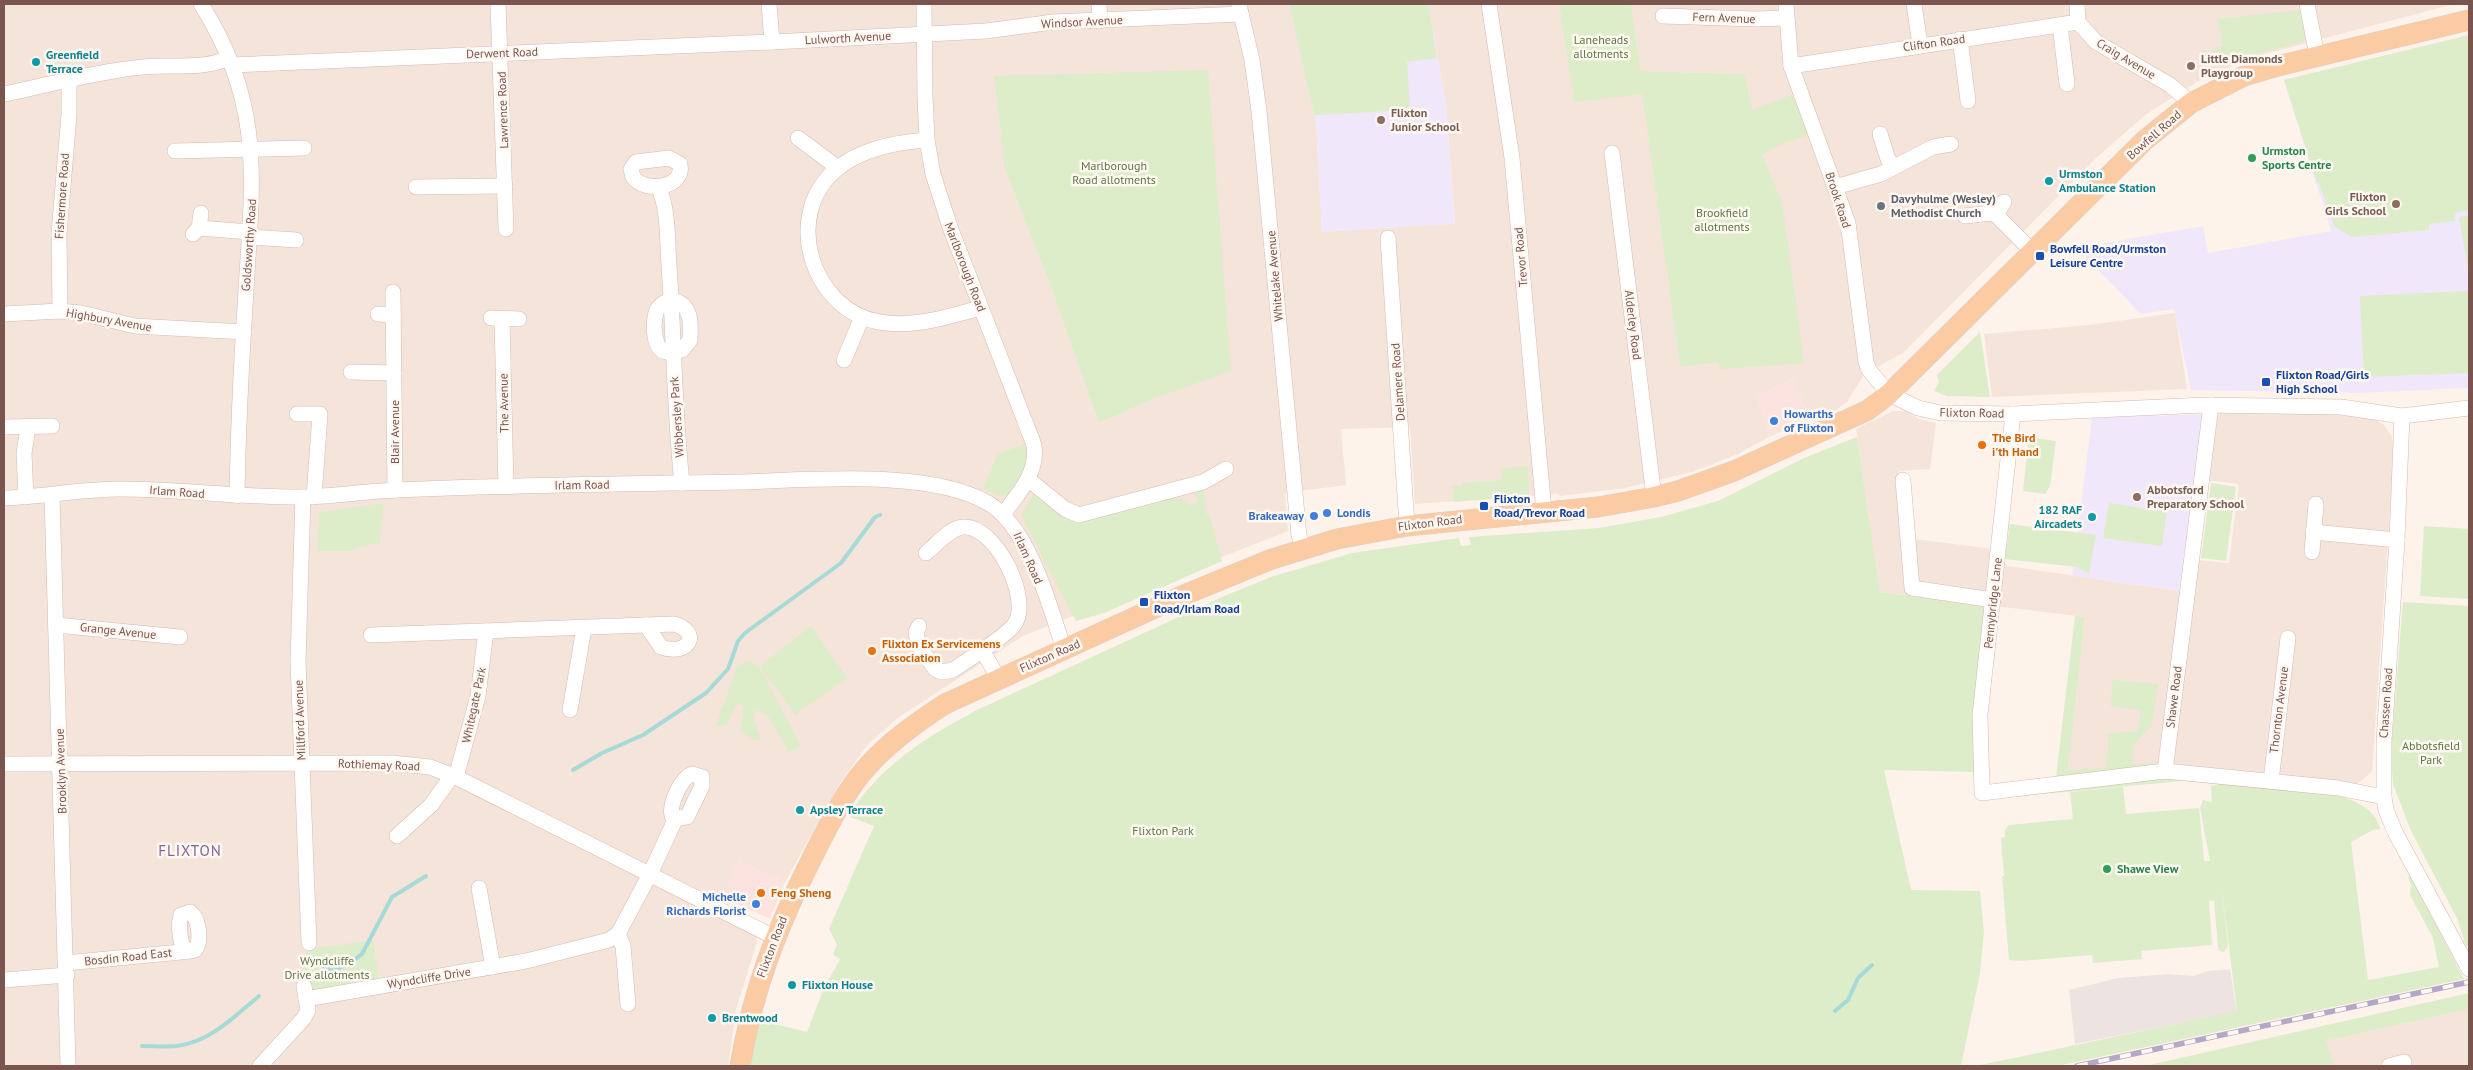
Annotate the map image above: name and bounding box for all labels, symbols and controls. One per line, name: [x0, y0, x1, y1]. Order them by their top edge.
street label: Fern Avenue: [1692, 9, 1756, 26]
street label: Windsor Avenue: [1041, 12, 1123, 31]
street label: Lulworth Avenue: [804, 28, 892, 47]
street label: Clifton Road: [1902, 31, 1966, 54]
park label: Laneheads allotments: [1574, 32, 1628, 61]
street label: Craig Avenue: [2094, 35, 2159, 82]
street label: Derwent Road: [466, 44, 538, 61]
place label: Greenfield Terrace: [46, 47, 99, 76]
place label: Little Diamonds Playgroup: [2201, 51, 2282, 80]
marker: Greenfield Terrace: [30, 56, 42, 68]
marker: Little Diamonds Playgroup: [2185, 60, 2197, 72]
street label: Lawrence Road: [494, 71, 511, 149]
place label: Flixton Junior School: [1390, 105, 1460, 134]
street label: Bowfell Road: [2123, 107, 2184, 162]
marker: Flixton Junior School: [1375, 114, 1387, 126]
place label: Urmston Sports Centre: [2262, 143, 2331, 172]
street label: Fishermore Road: [51, 152, 72, 239]
marker: Urmston Sports Centre: [2246, 152, 2258, 164]
park label: Marlborough Road allotments: [1072, 158, 1156, 187]
place label: Urmston Ambulance Station: [2059, 166, 2156, 195]
street label: Brook Road: [1822, 170, 1855, 230]
marker: Urmston Ambulance Station: [2043, 175, 2055, 187]
place label: Flixton Girls School: [2325, 189, 2386, 218]
place label: Davyhulme (Wesley) Methodist Church: [1891, 191, 1996, 220]
street label: Goldsworthy Road: [238, 198, 259, 292]
marker: Flixton Girls School: [2390, 198, 2402, 210]
marker: Davyhulme (Wesley) Methodist Church: [1875, 200, 1887, 212]
park label: Brookfield allotments: [1695, 205, 1749, 234]
street label: Marlborough Road: [942, 220, 989, 314]
street label: Trevor Road: [1510, 226, 1531, 288]
street label: Whitelake Avenue: [1263, 230, 1286, 322]
place label: Bowfell Road/Urmston Leisure Centre: [2050, 241, 2166, 270]
marker: Bowfell Road/Urmston Leisure Centre: [2034, 250, 2046, 262]
street label: Alderley Road: [1622, 289, 1645, 361]
street label: Highbury Avenue: [65, 305, 153, 334]
street label: Delamere Road: [1387, 343, 1408, 421]
place label: Flixton Road/Girls High School: [2276, 367, 2369, 396]
street label: The Avenue: [495, 373, 512, 433]
street label: Wibbersley Park: [666, 376, 687, 458]
marker: Flixton Road/Girls High School: [2260, 376, 2272, 388]
street label: Blair Avenue: [387, 400, 402, 464]
street label: Flixton Road: [1940, 404, 2004, 421]
place label: Howarths of Flixton: [1784, 406, 1833, 435]
marker: Howarths of Flixton: [1768, 415, 1780, 427]
place label: The Bird i'th Hand: [1992, 430, 2039, 459]
marker: The Bird i'th Hand: [1976, 439, 1988, 451]
street label: Irlam Road: [554, 477, 610, 492]
street label: Irlam Road: [149, 482, 205, 501]
place label: Abbotsford Preparatory School: [2147, 482, 2245, 511]
place label: Flixton Road/Trevor Road: [1494, 491, 1585, 520]
marker: Abbotsford Preparatory School: [2131, 491, 2143, 503]
marker: Flixton Road/Trevor Road: [1478, 500, 1490, 512]
place label: 182 RAF Aircadets: [2034, 502, 2082, 531]
place label: Londis: [1337, 505, 1371, 520]
marker: Londis: [1321, 507, 1333, 519]
place label: Brakeaway: [1249, 508, 1304, 523]
marker: Brakeaway: [1308, 510, 1320, 522]
street label: Flixton Road: [1397, 511, 1463, 534]
marker: 182 RAF Aircadets: [2086, 511, 2098, 523]
street label: Irlam Road: [1010, 529, 1047, 586]
street label: Pennybridge Lane: [1980, 557, 2005, 649]
place label: Flixton Road/Irlam Road: [1154, 587, 1240, 616]
marker: Flixton Road/Irlam Road: [1138, 596, 1150, 608]
street label: Grange Avenue: [79, 619, 157, 642]
place label: Flixton Ex Servicemens Association: [882, 636, 1001, 665]
street label: Flixton Road: [1017, 636, 1082, 676]
marker: Flixton Ex Servicemens Association: [866, 645, 878, 657]
street label: Whitegate Park: [458, 665, 489, 744]
street label: Shawe Road: [2162, 665, 2185, 729]
street label: Thornton Avenue: [2266, 666, 2291, 754]
street label: Chassen Road: [2376, 667, 2395, 739]
street label: Millford Avenue: [291, 679, 308, 761]
street label: Brooklyn Avenue: [52, 728, 69, 814]
park label: Abbotsfield Park: [2402, 738, 2460, 767]
street label: Rothiemay Road: [338, 756, 420, 773]
place label: Apsley Terrace: [810, 802, 883, 817]
marker: Apsley Terrace: [794, 804, 806, 816]
park label: Flixton Park: [1132, 823, 1194, 838]
district label: FLIXTON: [158, 841, 222, 860]
place label: Shawe View: [2117, 861, 2179, 876]
marker: Shawe View: [2101, 863, 2113, 875]
place label: Feng Sheng: [771, 885, 831, 900]
marker: Feng Sheng: [755, 887, 767, 899]
place label: Michelle Richards Florist: [666, 889, 747, 918]
marker: Michelle Richards Florist: [750, 898, 762, 910]
street label: Flixton Road: [753, 914, 790, 980]
street label: Bosdin Road East: [83, 944, 173, 969]
park label: Wyndcliffe Drive allotments: [284, 953, 370, 982]
street label: Wyndcliffe Drive: [386, 964, 472, 992]
place label: Flixton House: [802, 977, 873, 992]
marker: Flixton House: [786, 979, 798, 991]
place label: Brentwood: [722, 1010, 778, 1025]
marker: Brentwood: [706, 1012, 718, 1024]

